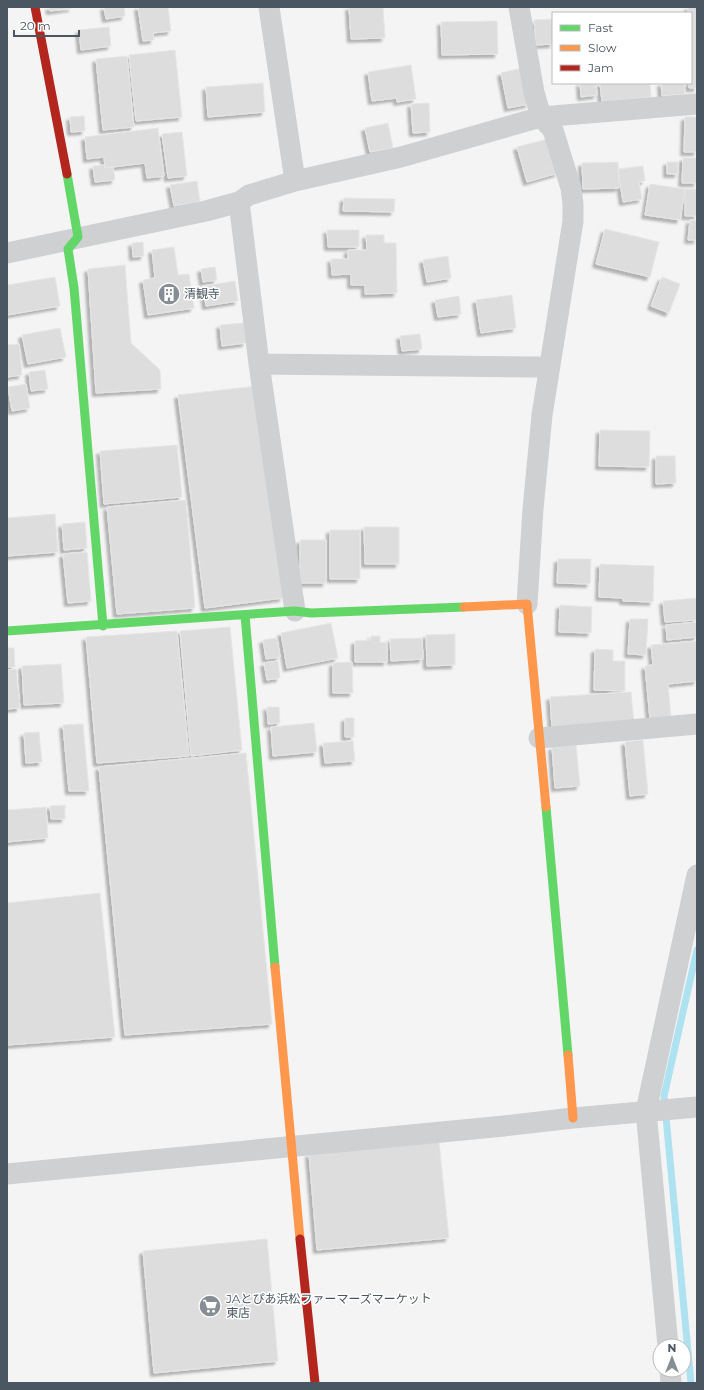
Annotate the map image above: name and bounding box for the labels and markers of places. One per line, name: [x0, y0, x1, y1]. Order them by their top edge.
building icon: 清観寺: [156, 281, 182, 307]
place label: 清観寺: [184, 286, 220, 301]
place label: JAとぴあ浜松ファーマーズマーケット 東店: [225, 1291, 432, 1320]
supermarket icon: JAとぴあ浜松ファーマーズマーケット 東店: [197, 1293, 223, 1319]

